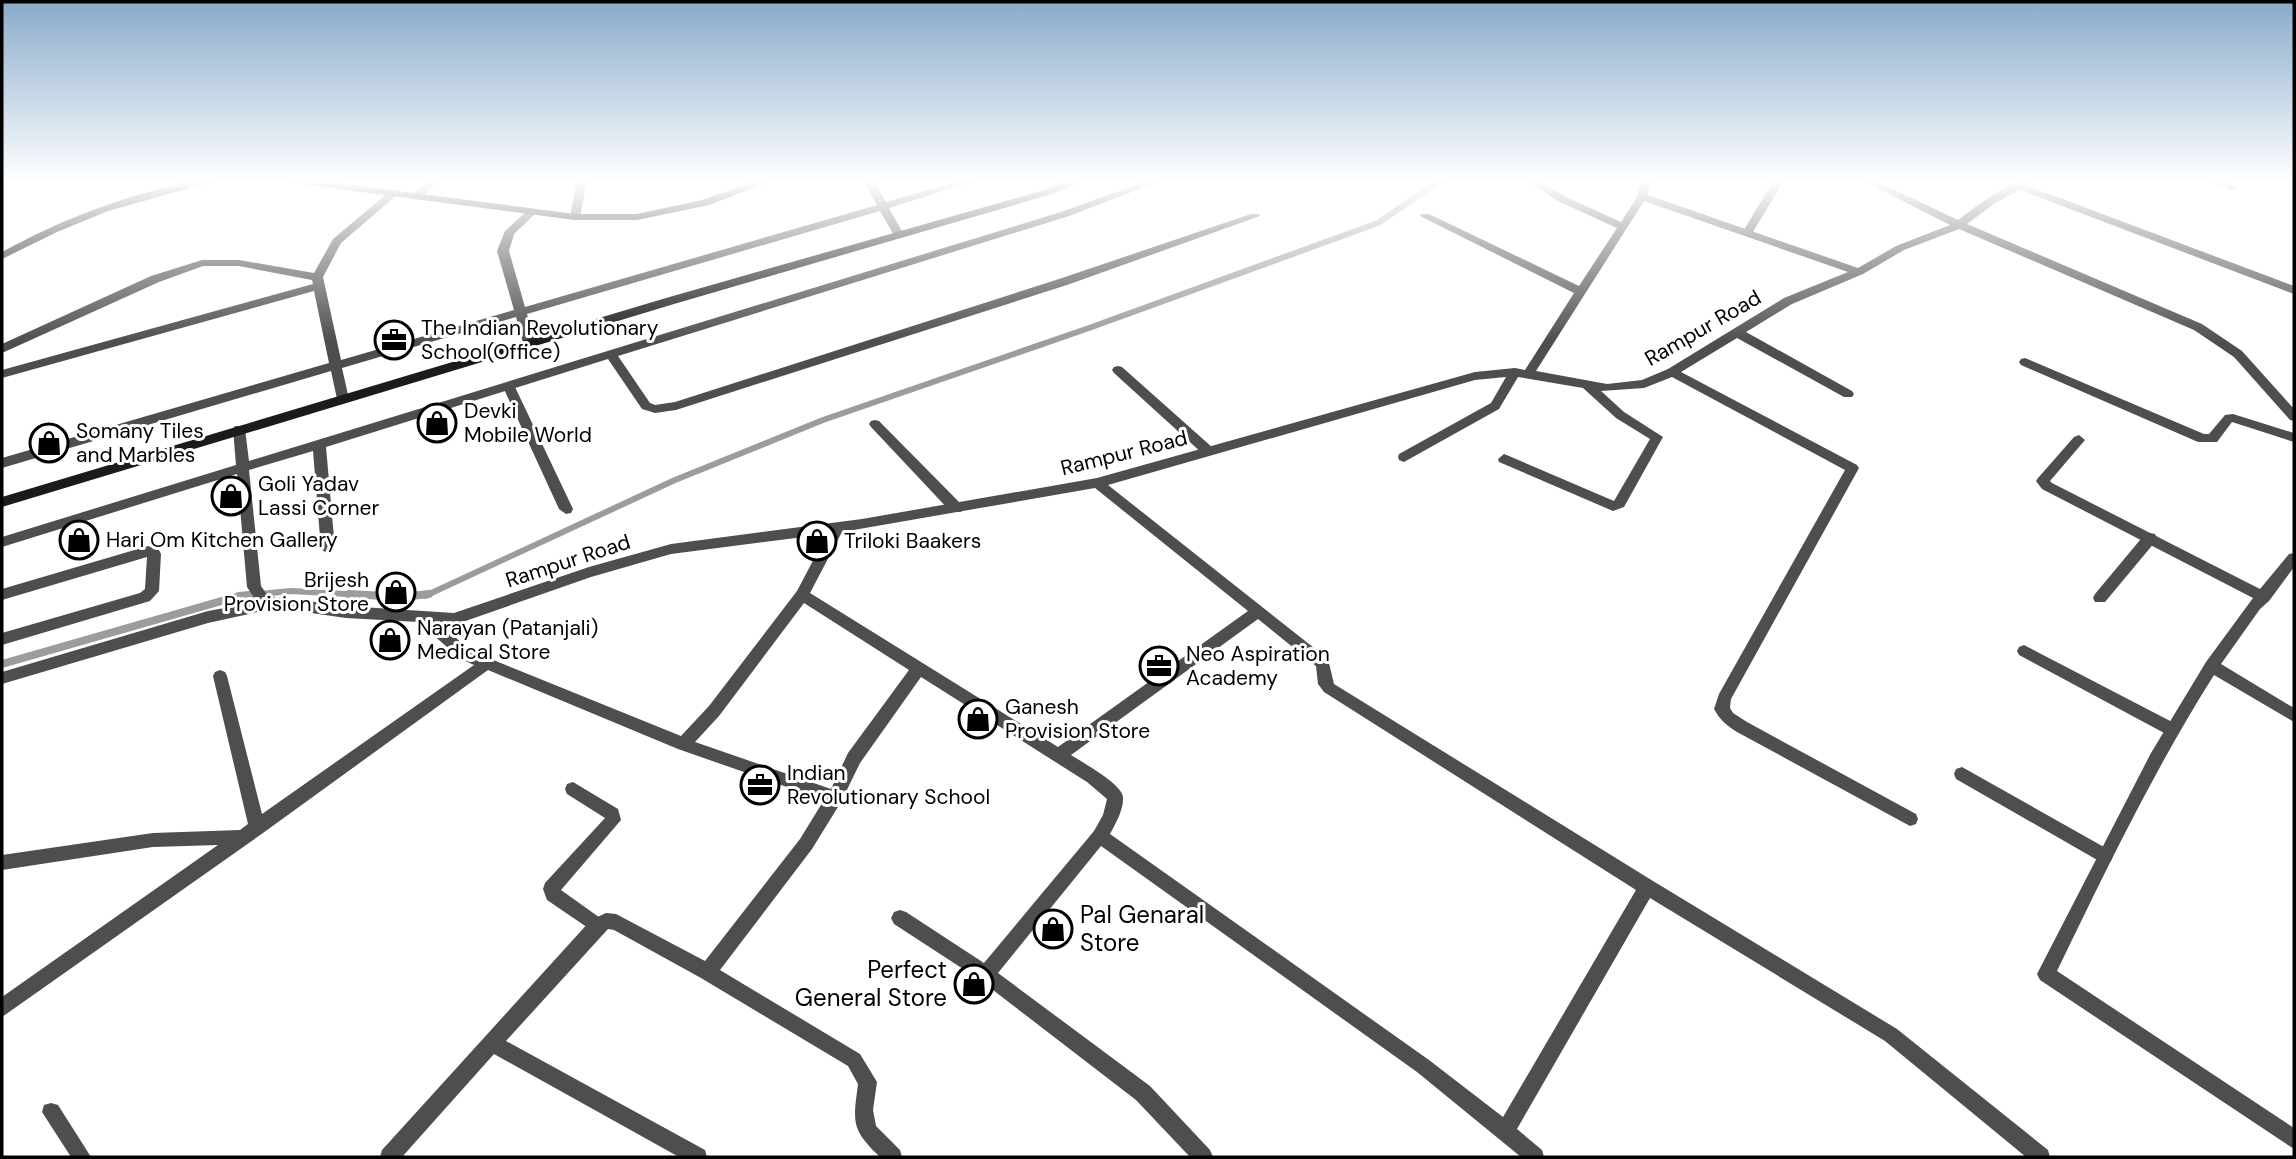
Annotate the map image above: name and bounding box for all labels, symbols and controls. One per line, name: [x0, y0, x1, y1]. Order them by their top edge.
street label: Rampur Road: [1640, 283, 1766, 373]
place label: The Indian Revolutionary School(Office): [421, 314, 659, 366]
office icon: The Indian Revolutionary School(Office): [373, 319, 415, 361]
place label: Devki Mobile World: [464, 397, 592, 449]
shop icon: Devki Mobile World: [416, 402, 458, 444]
place label: Somany Tiles and Marbles: [76, 417, 204, 469]
shop icon: Somany Tiles and Marbles: [28, 422, 70, 464]
street label: Rampur Road: [1058, 424, 1190, 482]
place label: Goli Yadav Lassi Corner: [258, 470, 379, 522]
shop icon: Goli Yadav Lassi Corner: [210, 475, 252, 517]
shop icon: Hari Om Kitchen Gallery: [58, 519, 100, 561]
shop icon: Triloki Baakers: [796, 520, 838, 562]
place label: Hari Om Kitchen Gallery: [106, 526, 338, 554]
place label: Triloki Baakers: [844, 527, 981, 555]
street label: Rampur Road: [502, 528, 634, 594]
place label: Brijesh Provision Store: [224, 566, 369, 618]
shop icon: Brijesh Provision Store: [375, 571, 417, 613]
place label: Narayan (Patanjali) Medical Store: [417, 614, 598, 666]
shop icon: Narayan (Patanjali) Medical Store: [369, 619, 411, 661]
place label: Neo Aspiration Academy: [1186, 640, 1330, 692]
office icon: Neo Aspiration Academy: [1138, 645, 1180, 687]
place label: Ganesh Provision Store: [1005, 693, 1150, 745]
shop icon: Ganesh Provision Store: [957, 698, 999, 740]
place label: Indian Revolutionary School: [787, 759, 990, 811]
office icon: Indian Revolutionary School: [739, 764, 781, 806]
place label: Pal Genaral Store: [1080, 899, 1204, 958]
shop icon: Pal Genaral Store: [1032, 908, 1074, 950]
place label: Perfect General Store: [795, 954, 947, 1013]
shop icon: Perfect General Store: [953, 963, 995, 1005]

